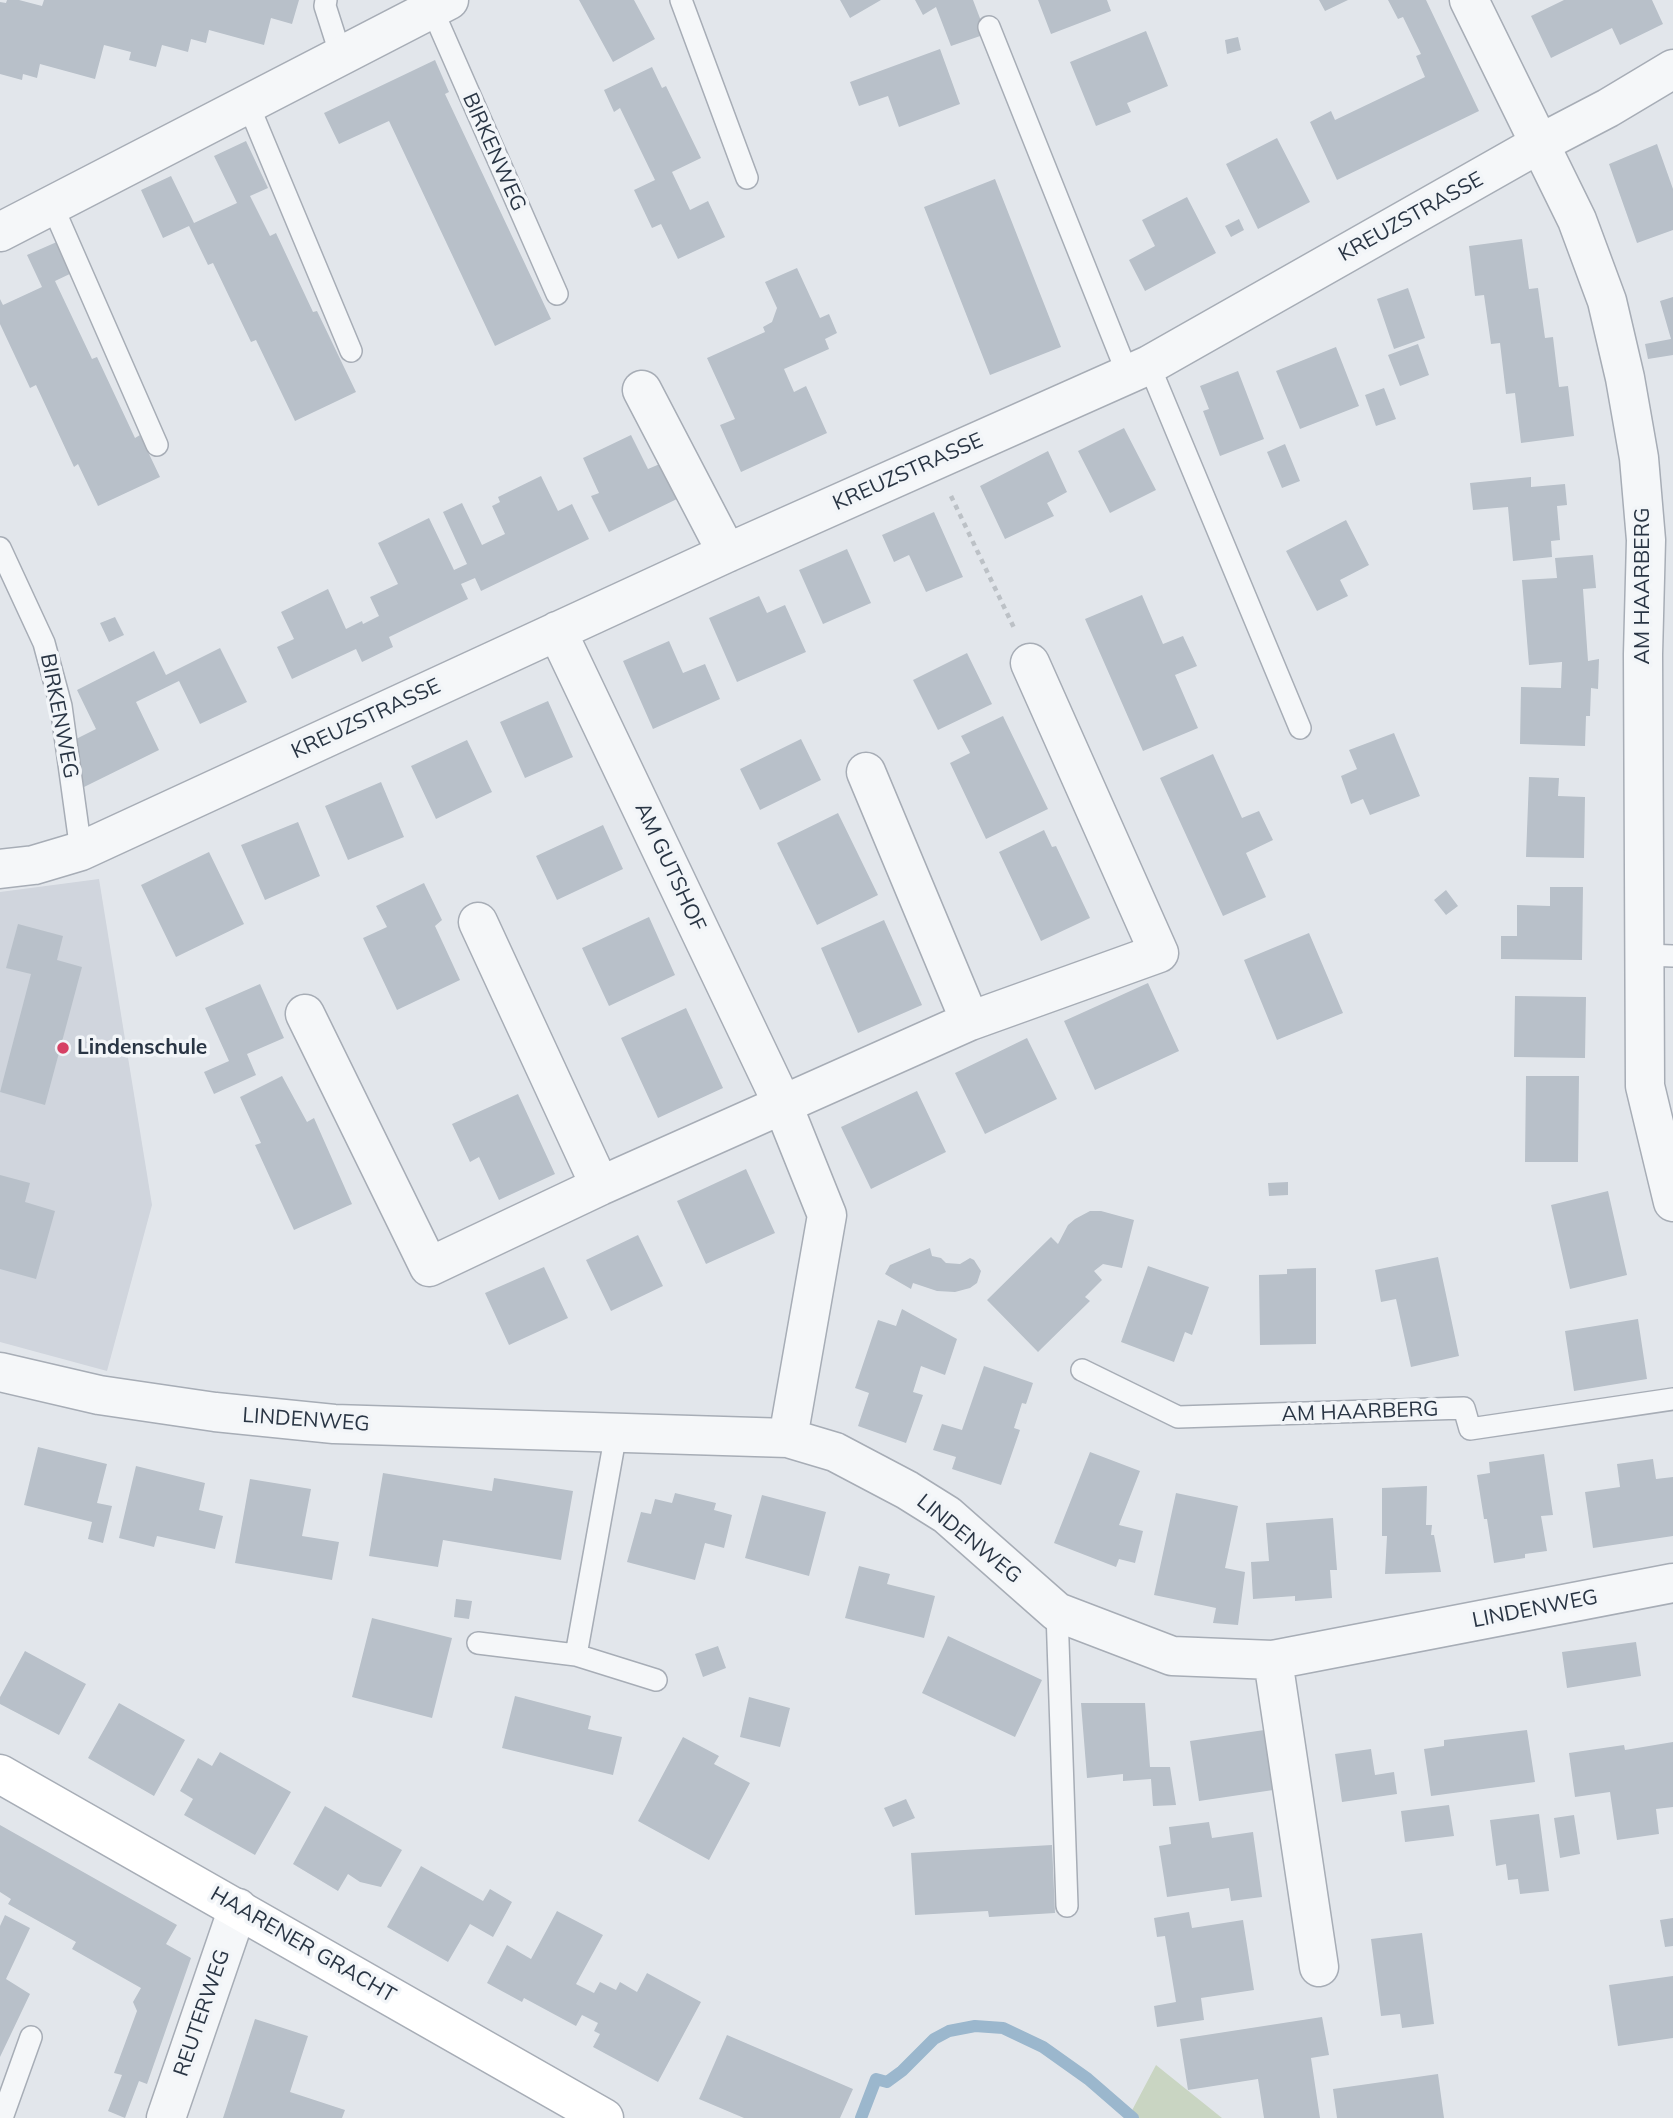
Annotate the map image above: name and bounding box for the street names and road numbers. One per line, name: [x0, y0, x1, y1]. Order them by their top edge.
street label: BIRKENWEG: [457, 89, 531, 215]
street label: KREUZSTRASSE: [1334, 167, 1488, 267]
street label: KREUZSTRASSE: [829, 428, 987, 516]
street label: AM HAARBERG: [1630, 508, 1656, 664]
street label: BIRKENWEG: [35, 651, 83, 781]
street label: KREUZSTRASSE: [288, 673, 444, 765]
street label: AM GUTSHOF: [629, 799, 711, 935]
street label: AM HAARBERG: [1281, 1397, 1439, 1427]
street label: LINDENWEG: [242, 1403, 370, 1437]
street label: LINDENWEG: [912, 1489, 1026, 1589]
street label: LINDENWEG: [1470, 1584, 1600, 1634]
street label: HAARENER GRACHT: [206, 1882, 400, 2008]
street label: REUTERWEG: [169, 1946, 235, 2080]

